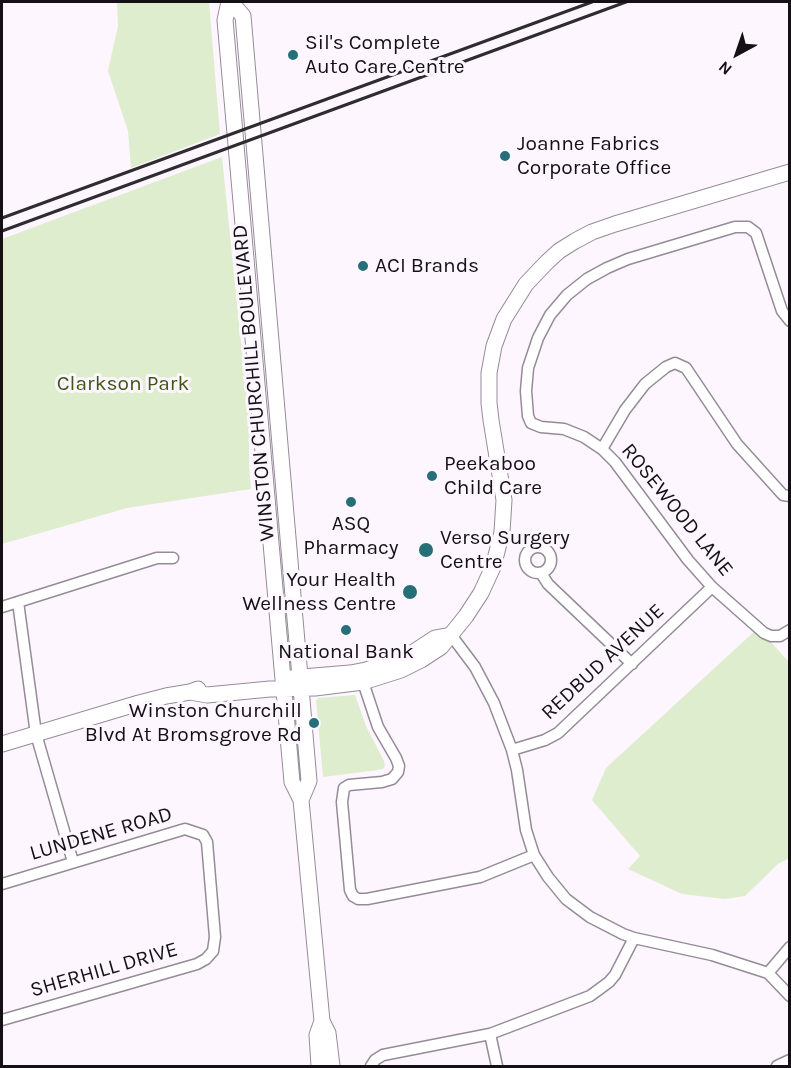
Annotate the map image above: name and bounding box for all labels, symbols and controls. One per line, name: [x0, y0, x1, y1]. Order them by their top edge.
north arrow: [707, 24, 767, 84]
place label: Sil's Complete Auto Care Centre: [305, 30, 465, 80]
marker: Sil's Complete Auto Care Centre: [286, 48, 300, 62]
text: N: [715, 57, 736, 79]
place label: Joanne Fabrics Corporate Office: [517, 131, 671, 181]
marker: Joanne Fabrics Corporate Office: [498, 149, 512, 163]
street label: WINSTON CHURCHILL BOULEVARD: [228, 224, 280, 542]
place label: ACI Brands: [375, 253, 479, 279]
marker: ACI Brands: [356, 259, 370, 273]
park label: Clarkson Park: [57, 371, 189, 397]
street label: ROSEWOOD LANE: [616, 438, 738, 582]
place label: Peekaboo Child Care: [444, 451, 542, 501]
marker: Peekaboo Child Care: [425, 469, 439, 483]
marker: ASQ Pharmacy: [344, 495, 358, 509]
place label: ASQ Pharmacy: [303, 511, 399, 561]
place label: Verso Surgery Centre: [440, 525, 570, 575]
marker: Verso Surgery Centre: [417, 541, 435, 559]
place label: Your Health Wellness Centre: [242, 567, 396, 617]
marker: Your Health Wellness Centre: [401, 583, 419, 601]
street label: REDBUD AVENUE: [536, 599, 670, 725]
marker: National Bank: [339, 623, 353, 637]
place label: National Bank: [278, 639, 414, 665]
place label: Winston Churchill Blvd At Bromsgrove Rd: [85, 698, 302, 748]
marker: Winston Churchill Blvd At Bromsgrove Rd: [307, 716, 321, 730]
street label: LUNDENE ROAD: [27, 802, 175, 866]
street label: SHERHILL DRIVE: [27, 937, 181, 1003]

